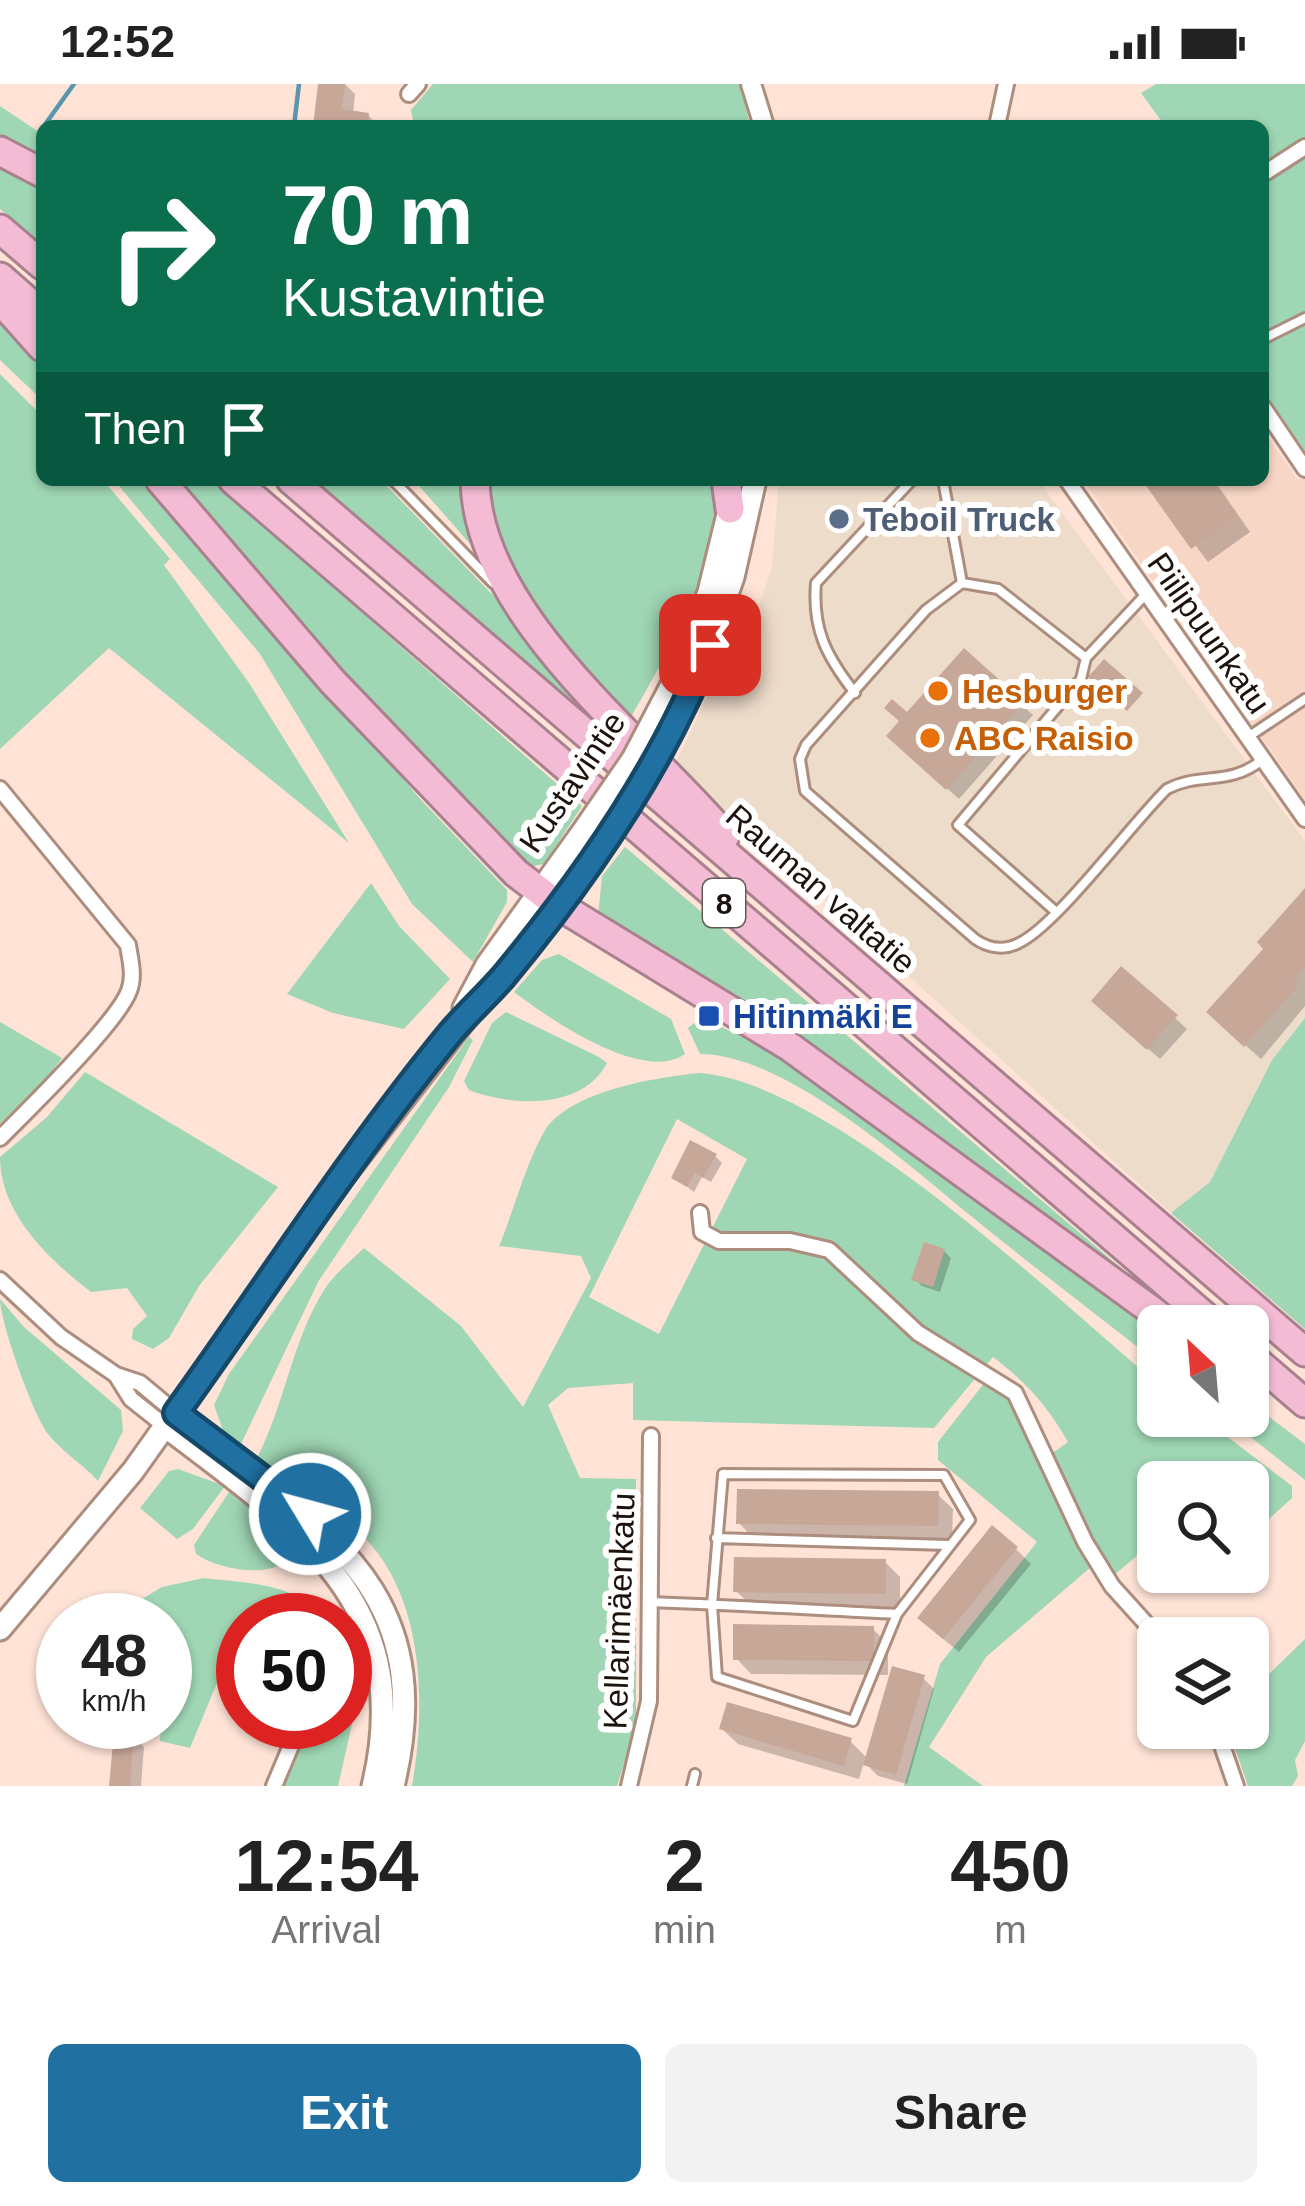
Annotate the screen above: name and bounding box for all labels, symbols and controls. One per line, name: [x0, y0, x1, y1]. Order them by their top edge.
text: 12:52: [60, 16, 175, 67]
icon: right: [84, 168, 240, 324]
text: 70 m: [282, 168, 473, 262]
text: Kustavintie: [282, 267, 546, 327]
icon: arrive: [211, 396, 277, 462]
text: Then: [84, 403, 187, 454]
place label: Teboil Truck: [863, 501, 1056, 538]
marker: Teboil Truck: [826, 506, 852, 532]
street label: Piilipuunkatu: [1140, 546, 1278, 720]
pin: [659, 594, 761, 696]
icon: arrive: [677, 612, 743, 678]
place label: Hesburger: [962, 673, 1127, 710]
marker: Hesburger: [925, 678, 951, 704]
street label: Kustavintie: [512, 705, 632, 859]
place label: ABC Raisio: [954, 720, 1134, 757]
marker: ABC Raisio: [917, 725, 943, 751]
street label: Rauman valtatie: [719, 797, 923, 981]
road number: 8: [703, 879, 745, 927]
place label: Hitinmäki E: [733, 998, 913, 1035]
marker: Hitinmäki E: [696, 1003, 722, 1029]
north arrow: [1137, 1305, 1269, 1437]
map controls: [1137, 1305, 1269, 1749]
position arrow: [247, 1451, 373, 1577]
button: search: [1137, 1461, 1269, 1593]
street label: Kellarimäenkatu: [596, 1492, 642, 1730]
speed limit sign: 50: [216, 1593, 372, 1749]
button: layers: [1137, 1617, 1269, 1749]
text: 48: [81, 1622, 147, 1689]
text: km/h: [81, 1684, 147, 1717]
text: 12:54: [234, 1826, 419, 1906]
text: 2: [664, 1826, 705, 1906]
text: 450: [950, 1826, 1071, 1906]
text: Arrival: [271, 1908, 382, 1951]
text: min: [653, 1908, 716, 1951]
text: m: [994, 1908, 1027, 1951]
button: Exit: [48, 2044, 641, 2182]
button: Share: [665, 2044, 1257, 2182]

